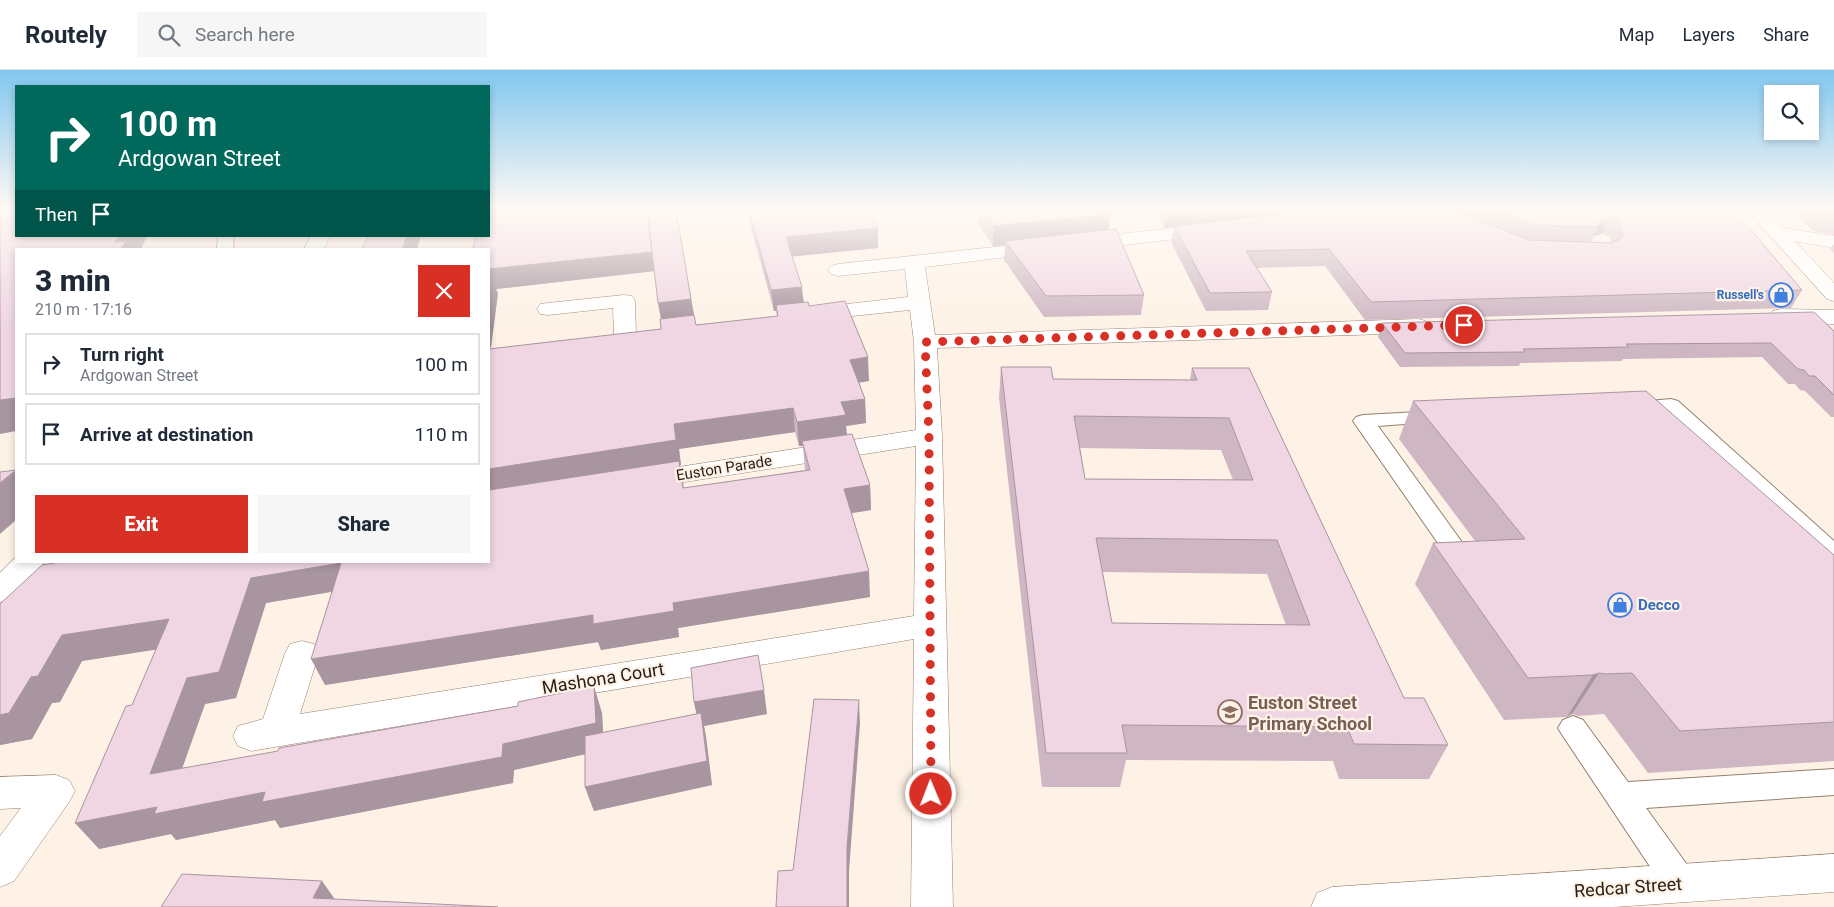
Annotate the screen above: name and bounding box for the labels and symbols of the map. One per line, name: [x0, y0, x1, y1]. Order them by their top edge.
shop icon: Russell's: [1768, 282, 1794, 308]
place label: Russell's: [1717, 288, 1764, 302]
pin: [1443, 304, 1485, 346]
street label: Euston Parade: [675, 452, 773, 484]
shop icon: Decco: [1607, 592, 1633, 618]
place label: Decco: [1638, 596, 1680, 614]
street label: Mashona Court: [540, 658, 666, 698]
place label: Euston Street Primary School: [1248, 692, 1372, 734]
school or university icon: Euston Street Primary School: [1217, 699, 1243, 725]
position arrow: [904, 767, 956, 819]
street label: Redcar Street: [1573, 873, 1683, 901]

